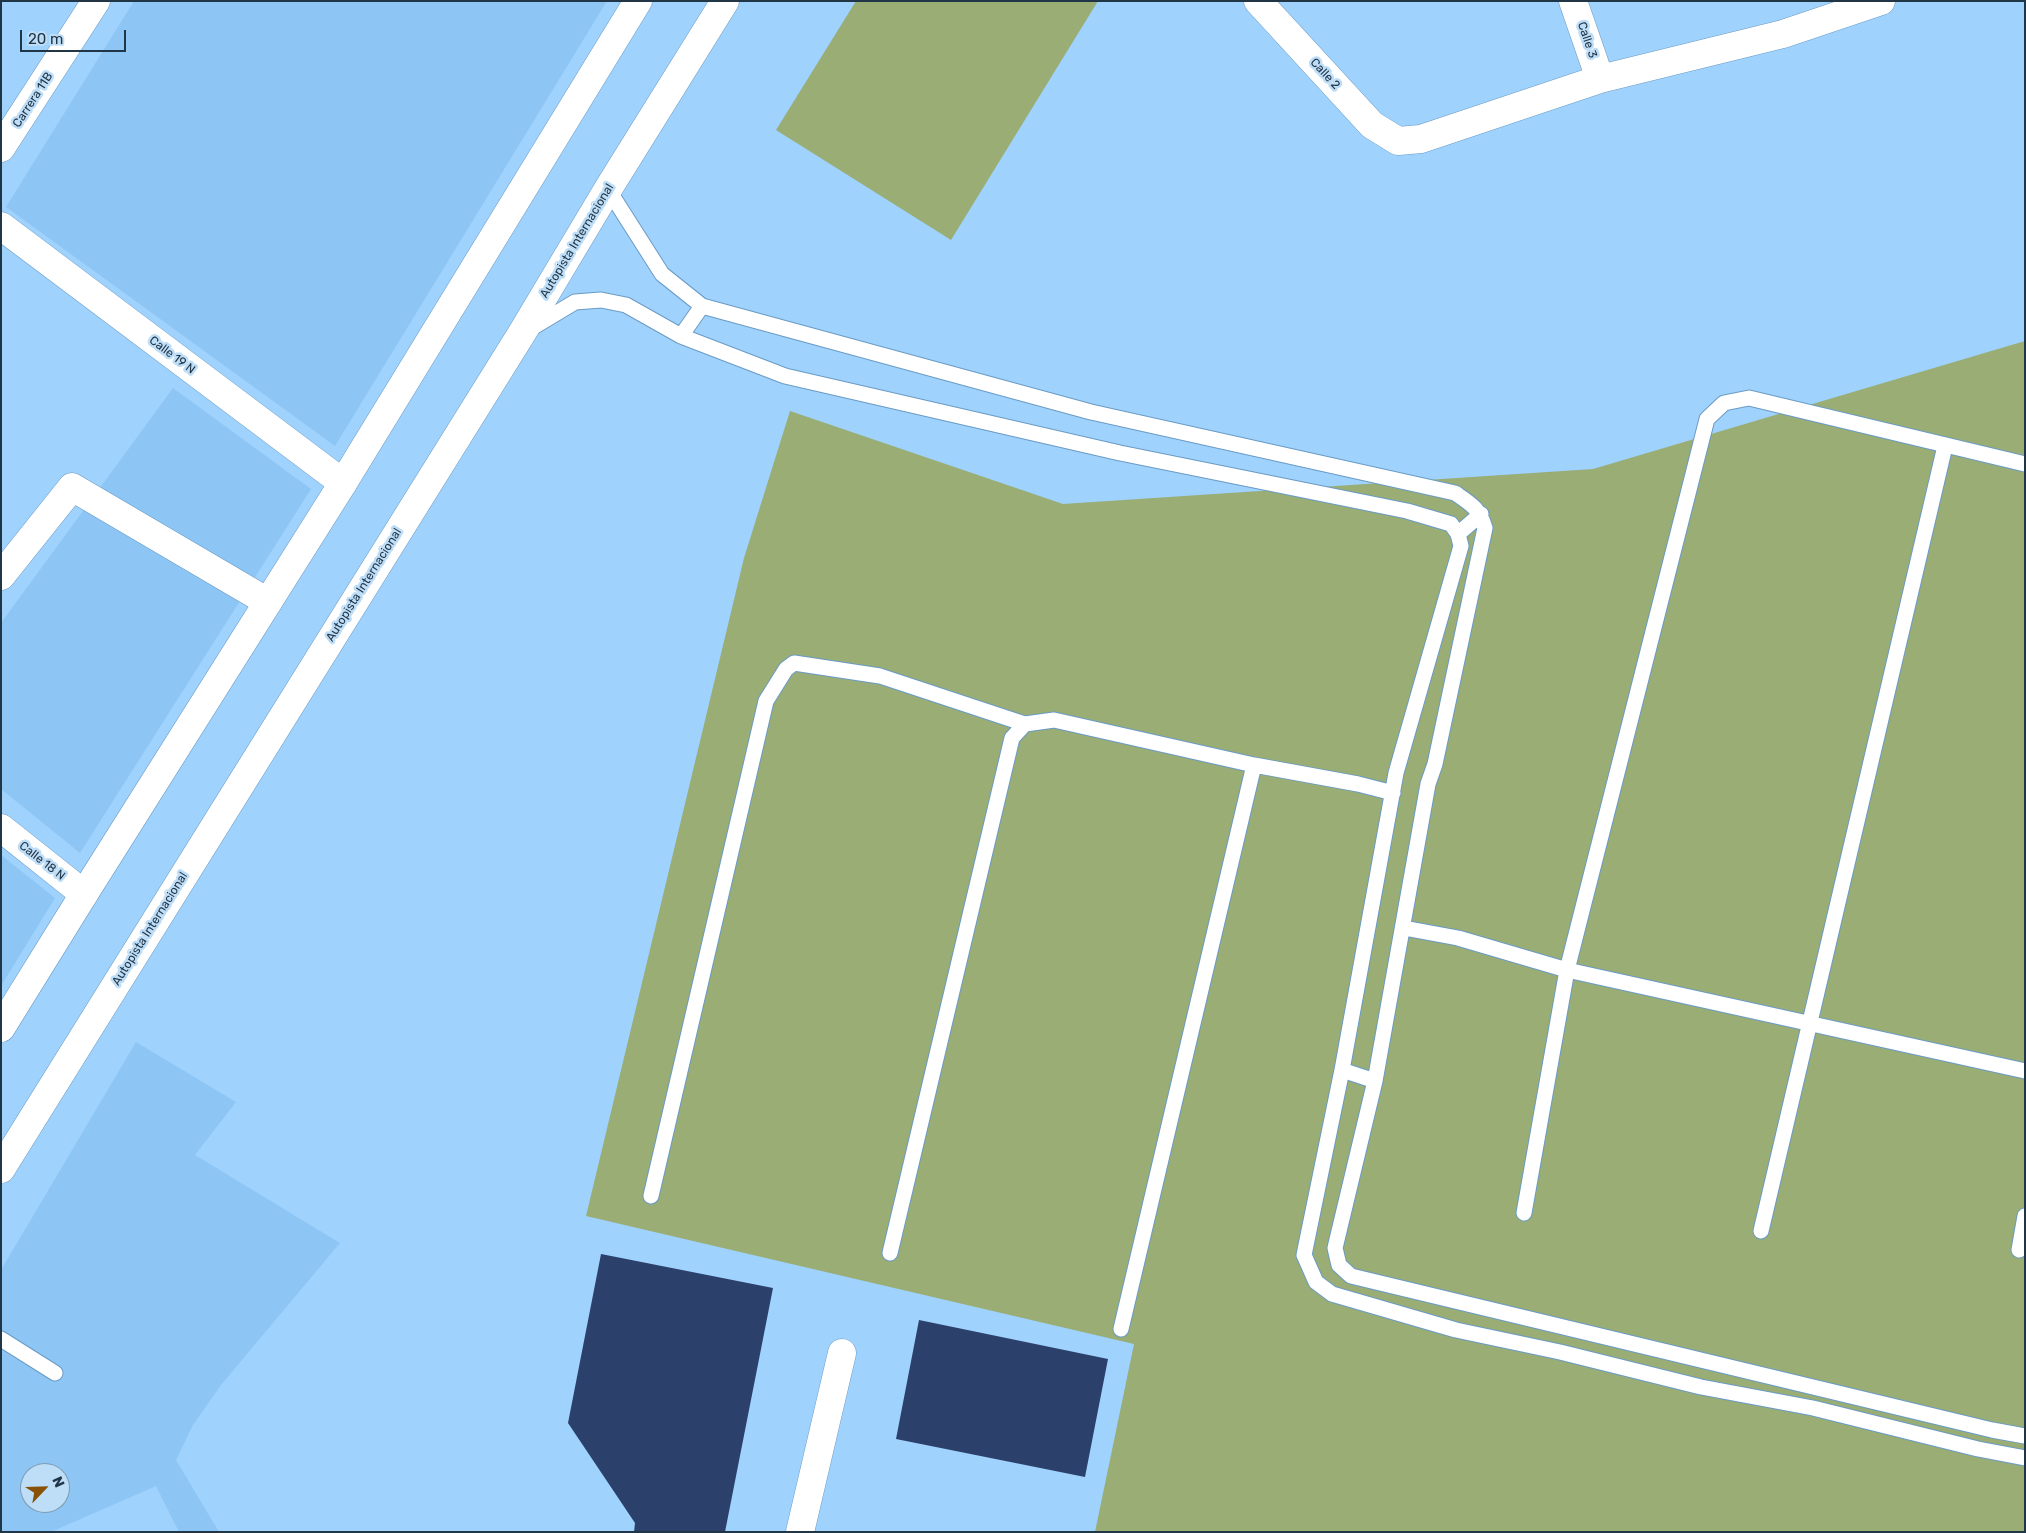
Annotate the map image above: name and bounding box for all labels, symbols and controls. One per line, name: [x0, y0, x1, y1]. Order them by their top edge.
scale bar: [22, 20, 129, 52]
street label: Calle 3: [1574, 20, 1600, 60]
text: 20 m: [28, 30, 63, 48]
street label: Calle 2: [1307, 56, 1343, 92]
street label: Carrera 11B: [10, 70, 56, 130]
street label: Autopista Internacional: [537, 181, 617, 301]
street label: Calle 19 N: [146, 333, 198, 377]
street label: Autopista Internacional: [323, 526, 405, 644]
street label: Calle 18 N: [16, 839, 68, 883]
street label: Autopista Internacional: [109, 870, 191, 988]
north arrow: [20, 1463, 70, 1513]
text: N: [48, 1474, 68, 1490]

